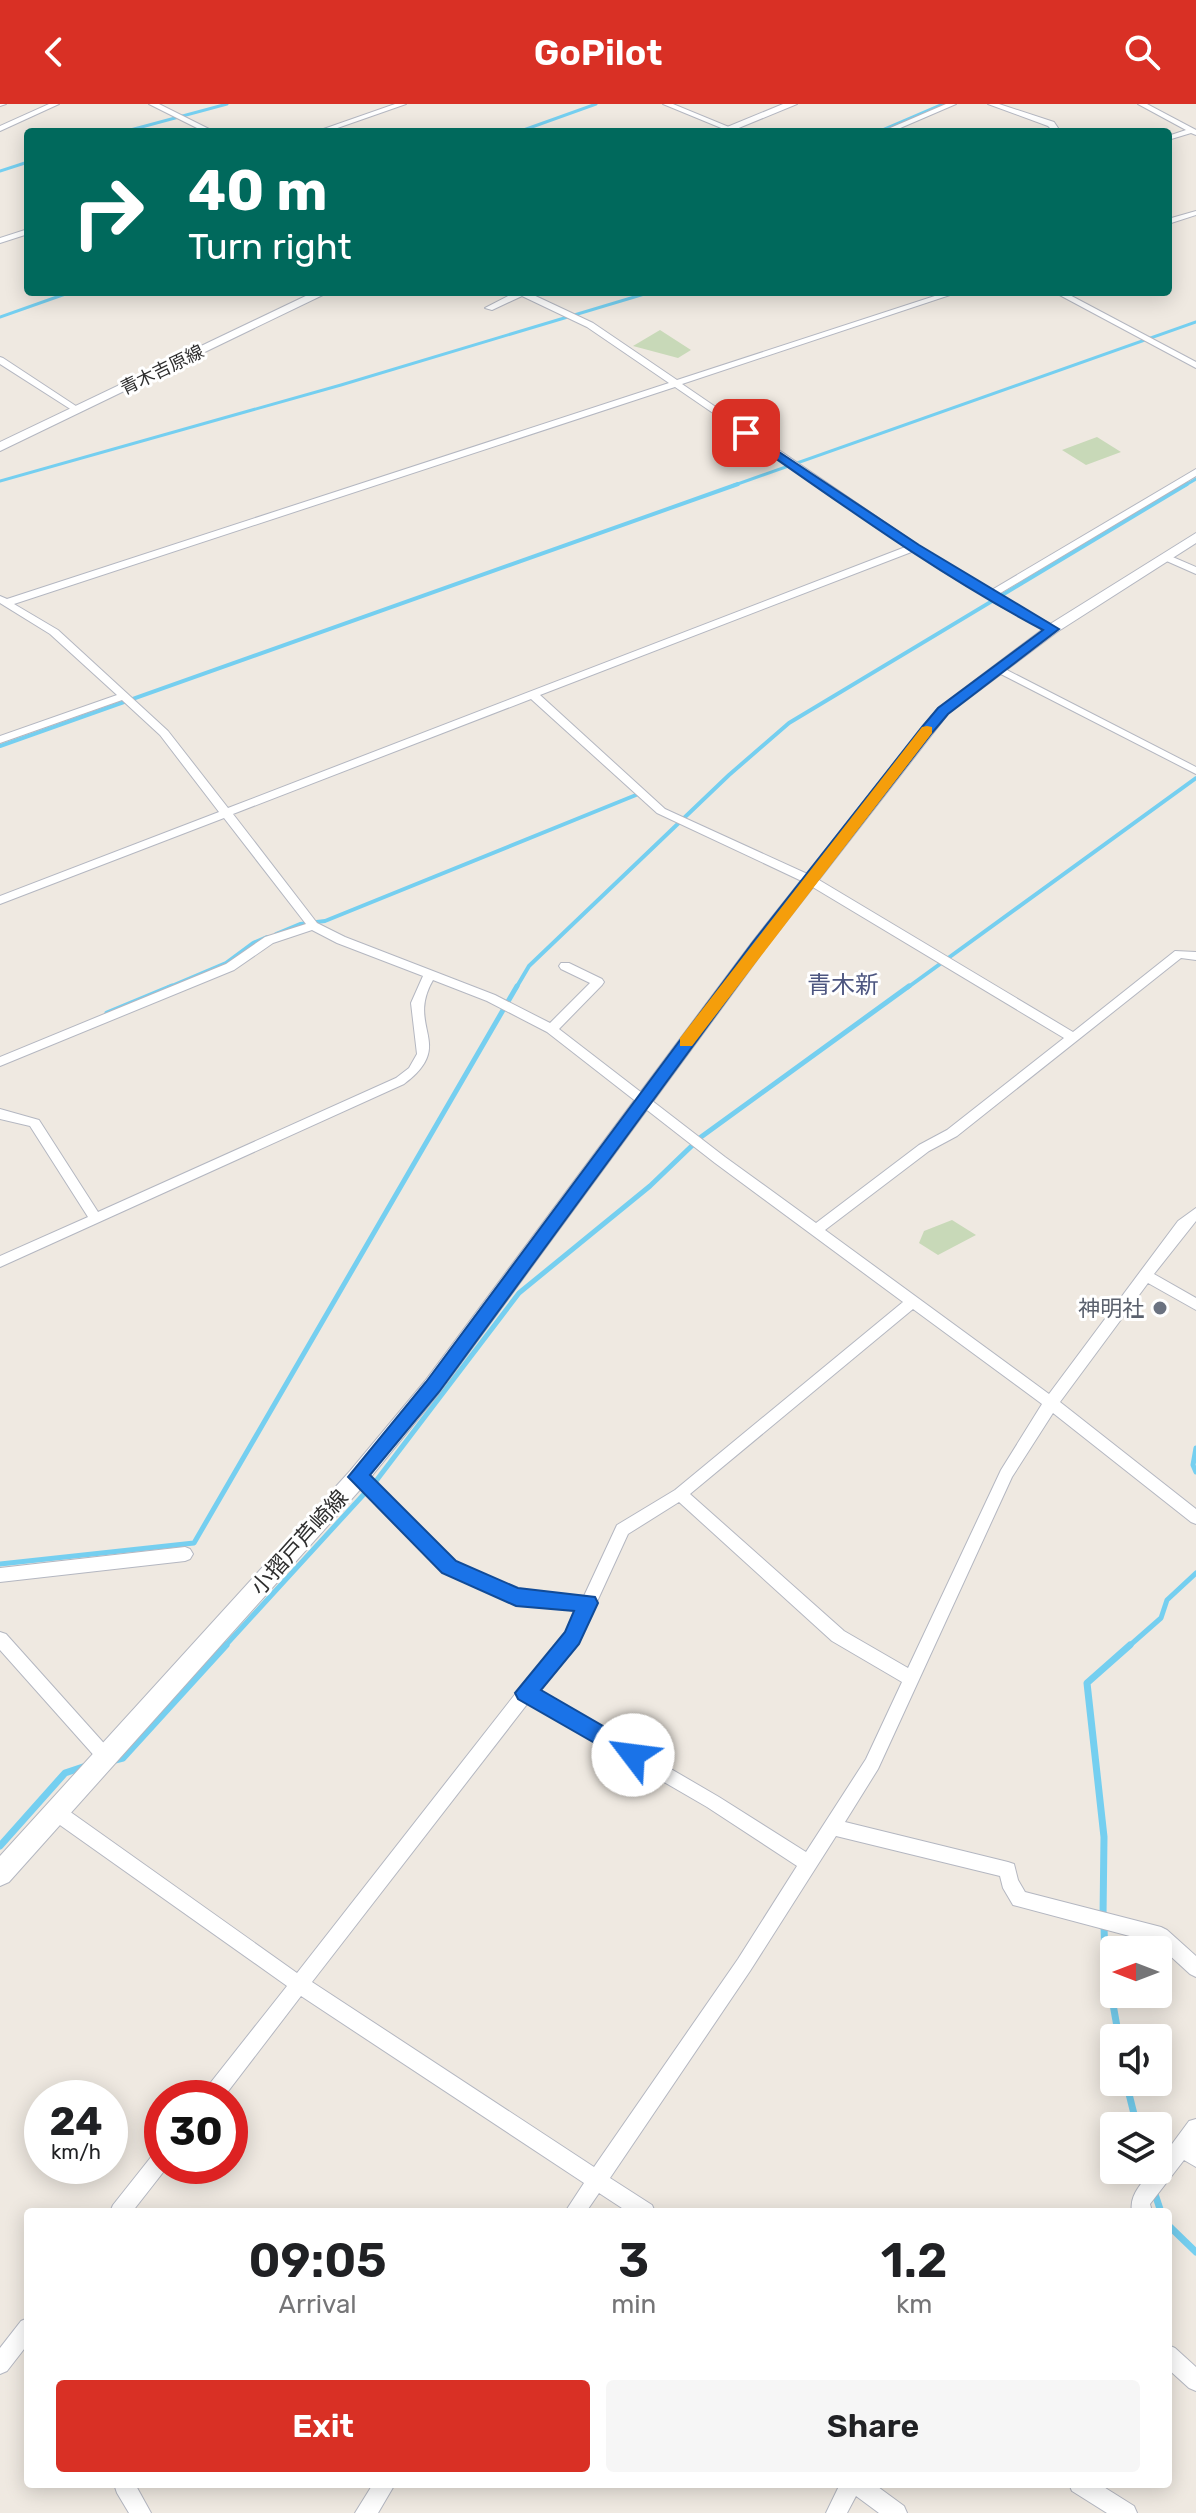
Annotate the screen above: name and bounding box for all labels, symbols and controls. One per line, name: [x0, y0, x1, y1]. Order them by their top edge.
icon: back: [32, 30, 76, 74]
icon: search: [1120, 30, 1164, 74]
text: GoPilot: [534, 31, 662, 74]
text: 40 m: [188, 158, 328, 224]
icon: right: [56, 160, 160, 264]
text: Turn right: [188, 225, 352, 268]
street label: 青木吉原線: [117, 340, 207, 400]
pin: [712, 399, 780, 467]
icon: arrive: [724, 411, 768, 455]
district label: 青木新: [807, 971, 879, 999]
place label: 神明社: [1078, 1295, 1144, 1322]
marker: 神明社: [1151, 1299, 1169, 1317]
street label: 小摺戸芦崎線: [245, 1484, 354, 1600]
position arrow: [591, 1713, 675, 1797]
north arrow: [1100, 1936, 1172, 2008]
map controls: [1100, 1936, 1172, 2184]
button: sound: [1100, 2024, 1172, 2096]
speed limit sign: 30: [144, 2080, 248, 2184]
text: 24: [49, 2098, 103, 2145]
button: layers: [1100, 2112, 1172, 2184]
text: km/h: [51, 2140, 101, 2164]
text: 09:05: [248, 2232, 387, 2289]
text: 3: [618, 2232, 649, 2289]
text: 1.2: [881, 2232, 948, 2289]
text: Arrival: [279, 2289, 357, 2320]
text: min: [611, 2289, 656, 2320]
text: km: [896, 2289, 932, 2320]
button: Exit: [56, 2380, 590, 2472]
button: Share: [606, 2380, 1140, 2472]

